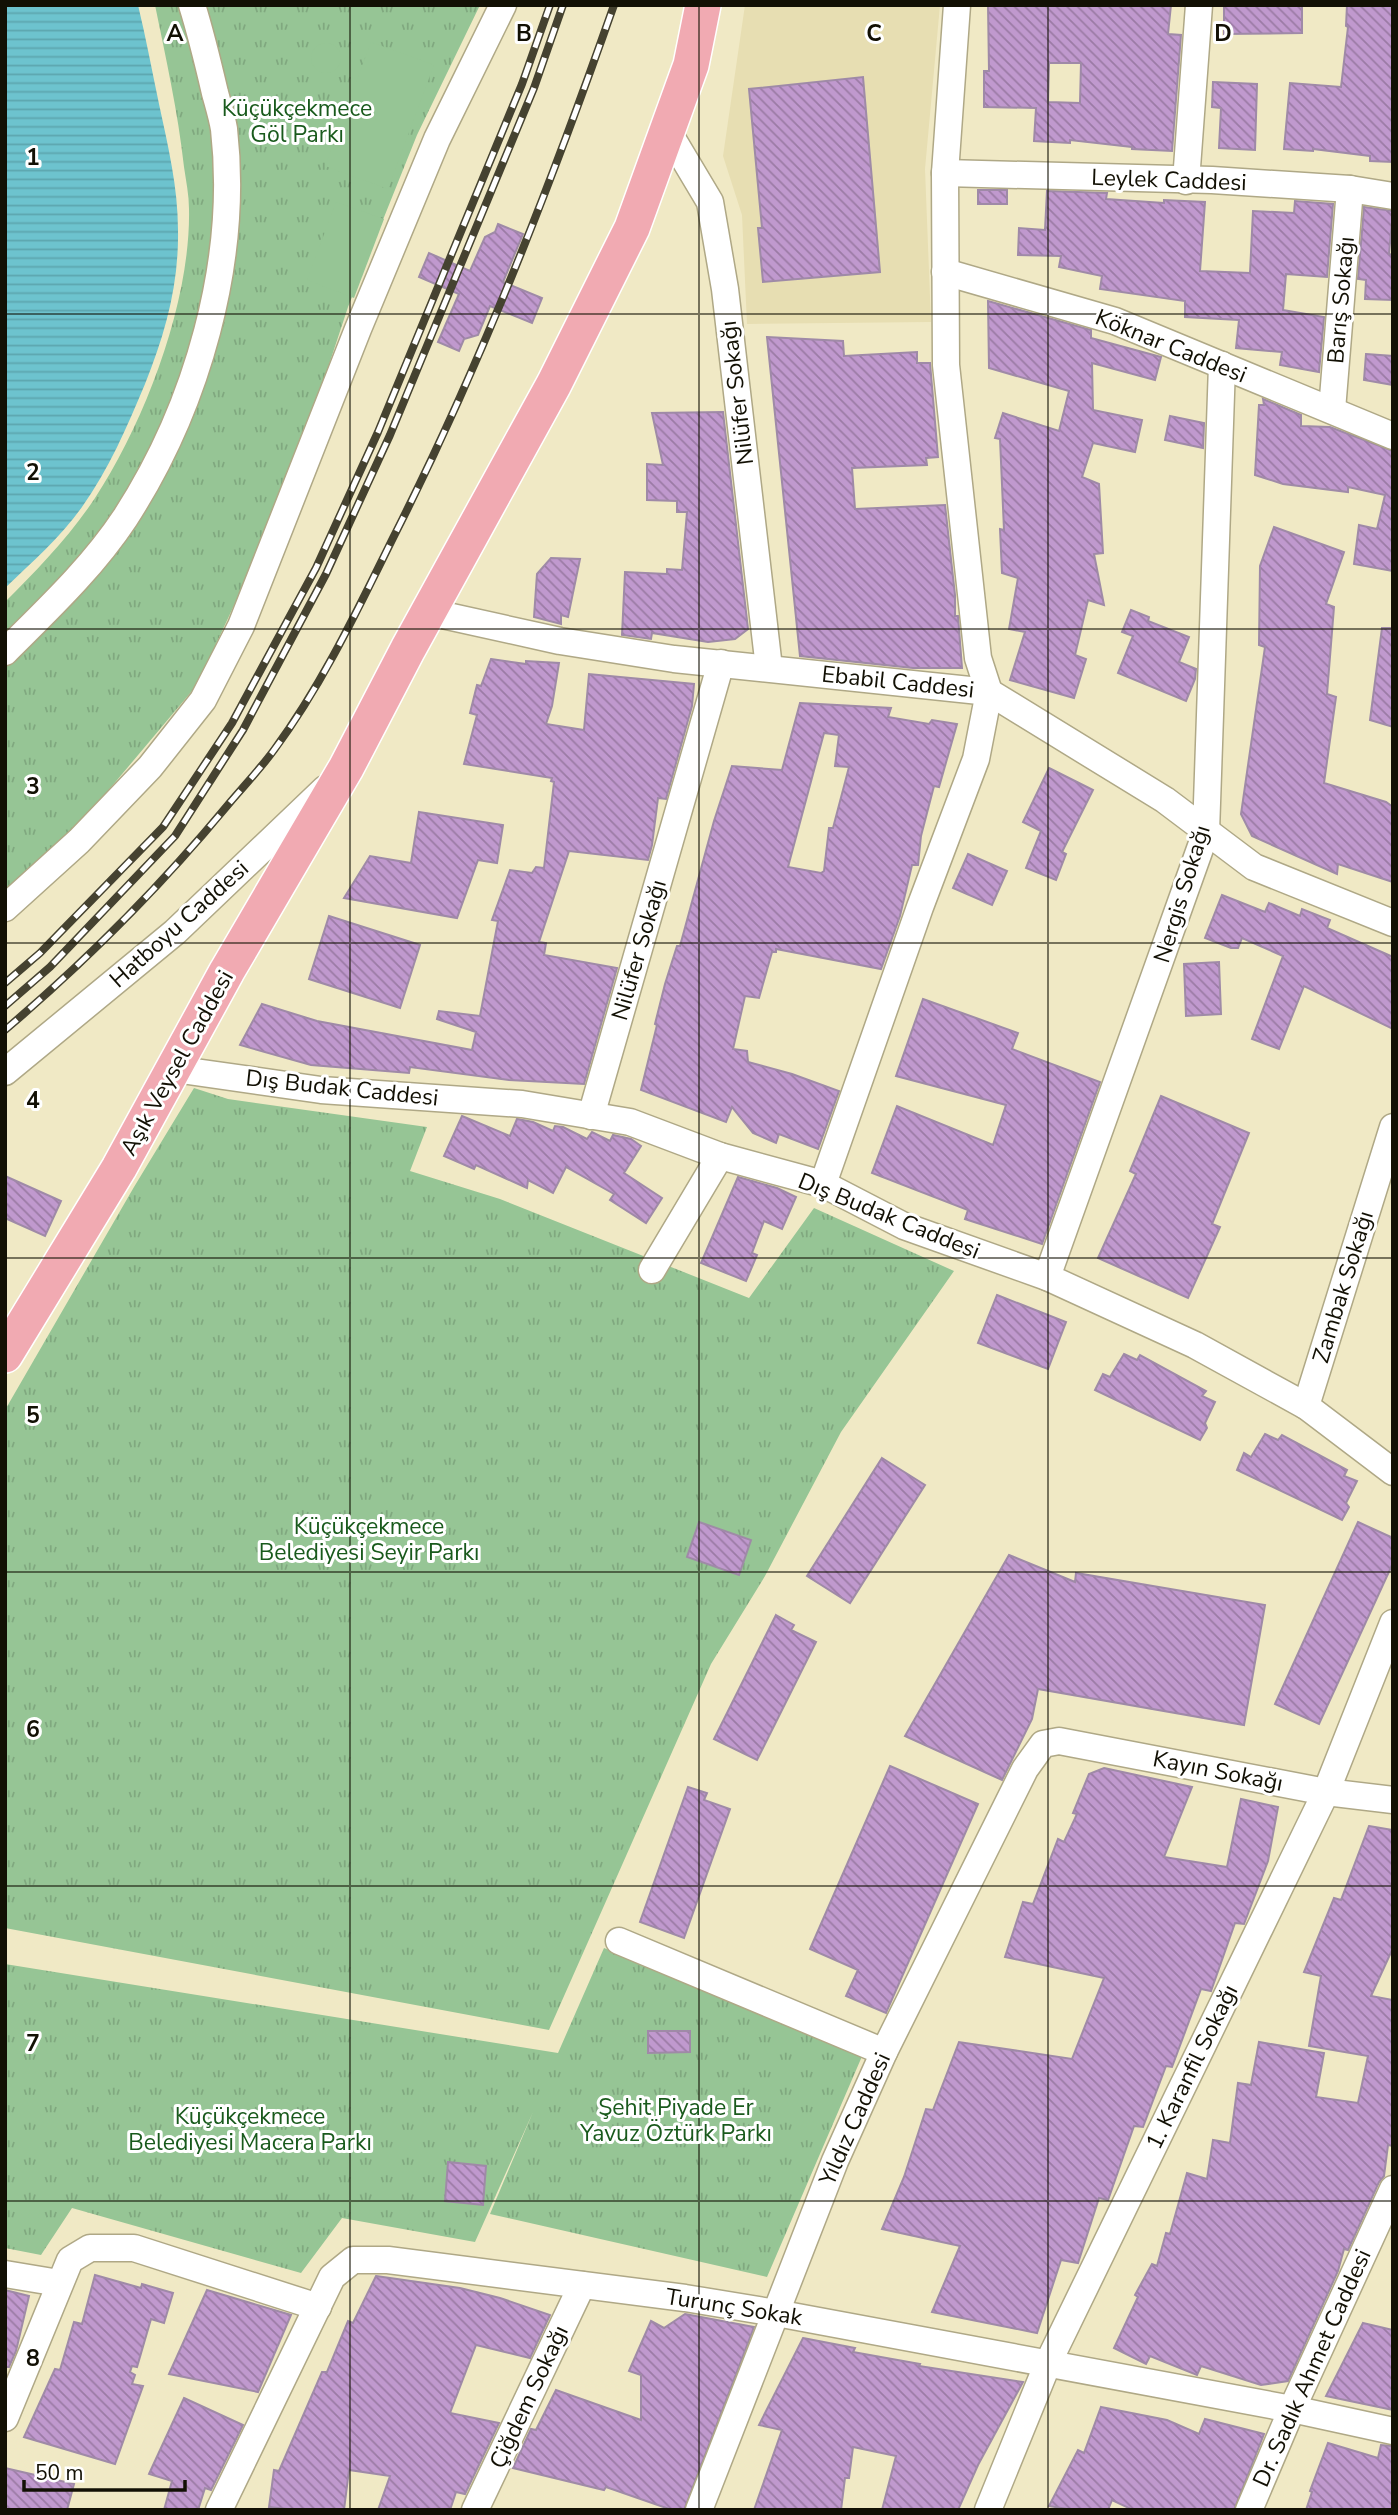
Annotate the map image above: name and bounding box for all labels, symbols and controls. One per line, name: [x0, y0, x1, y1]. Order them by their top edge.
text: A: [166, 18, 184, 49]
text: B: [516, 18, 532, 49]
text: C: [866, 18, 882, 49]
text: D: [1214, 18, 1232, 49]
park label: Küçükçekmece Göl Parkı: [222, 93, 372, 150]
text: 1: [26, 142, 40, 173]
street label: Leylek Caddesi: [1091, 162, 1247, 198]
street label: Barış Sokağı: [1320, 235, 1362, 365]
street label: Köknar Caddesi: [1091, 302, 1251, 390]
street label: Nilüfer Sokağı: [713, 319, 761, 467]
text: 2: [26, 457, 40, 488]
street label: Ebabil Caddesi: [820, 659, 976, 705]
text: 3: [26, 771, 40, 802]
street label: Nergis Sokağı: [1146, 821, 1218, 967]
street label: Hatboyu Caddesi: [103, 853, 255, 995]
street label: Nilüfer Sokağı: [604, 876, 674, 1024]
street label: Aşık Veysel Caddesi: [113, 965, 241, 1161]
street label: Dış Budak Caddesi: [244, 1062, 440, 1114]
text: 4: [26, 1085, 40, 1116]
street label: Dış Budak Caddesi: [793, 1165, 985, 1267]
street label: Zambak Sokağı: [1305, 1207, 1381, 1367]
text: 5: [26, 1400, 40, 1431]
park label: Küçükçekmece Belediyesi Seyir Parkı: [259, 1511, 479, 1568]
text: 6: [26, 1714, 40, 1745]
street label: Kayın Sokağı: [1150, 1743, 1286, 1799]
street label: 1. Karanfil Sokağı: [1139, 1979, 1245, 2155]
text: 7: [26, 2028, 40, 2059]
street label: Yıldız Caddesi: [812, 2048, 898, 2191]
park label: Şehit Piyade Er Yavuz Öztürk Parkı: [579, 2092, 772, 2149]
park label: Küçükçekmece Belediyesi Macera Parkı: [128, 2101, 372, 2158]
street label: Dr. Sadık Ahmet Caddesi: [1246, 2244, 1378, 2492]
street label: Turunç Sokak: [663, 2281, 805, 2333]
street label: Çiğdem Sokağı: [482, 2320, 576, 2474]
text: 8: [26, 2343, 40, 2374]
scale bar: [24, 2448, 186, 2492]
text: 50 m: [35, 2459, 84, 2487]

